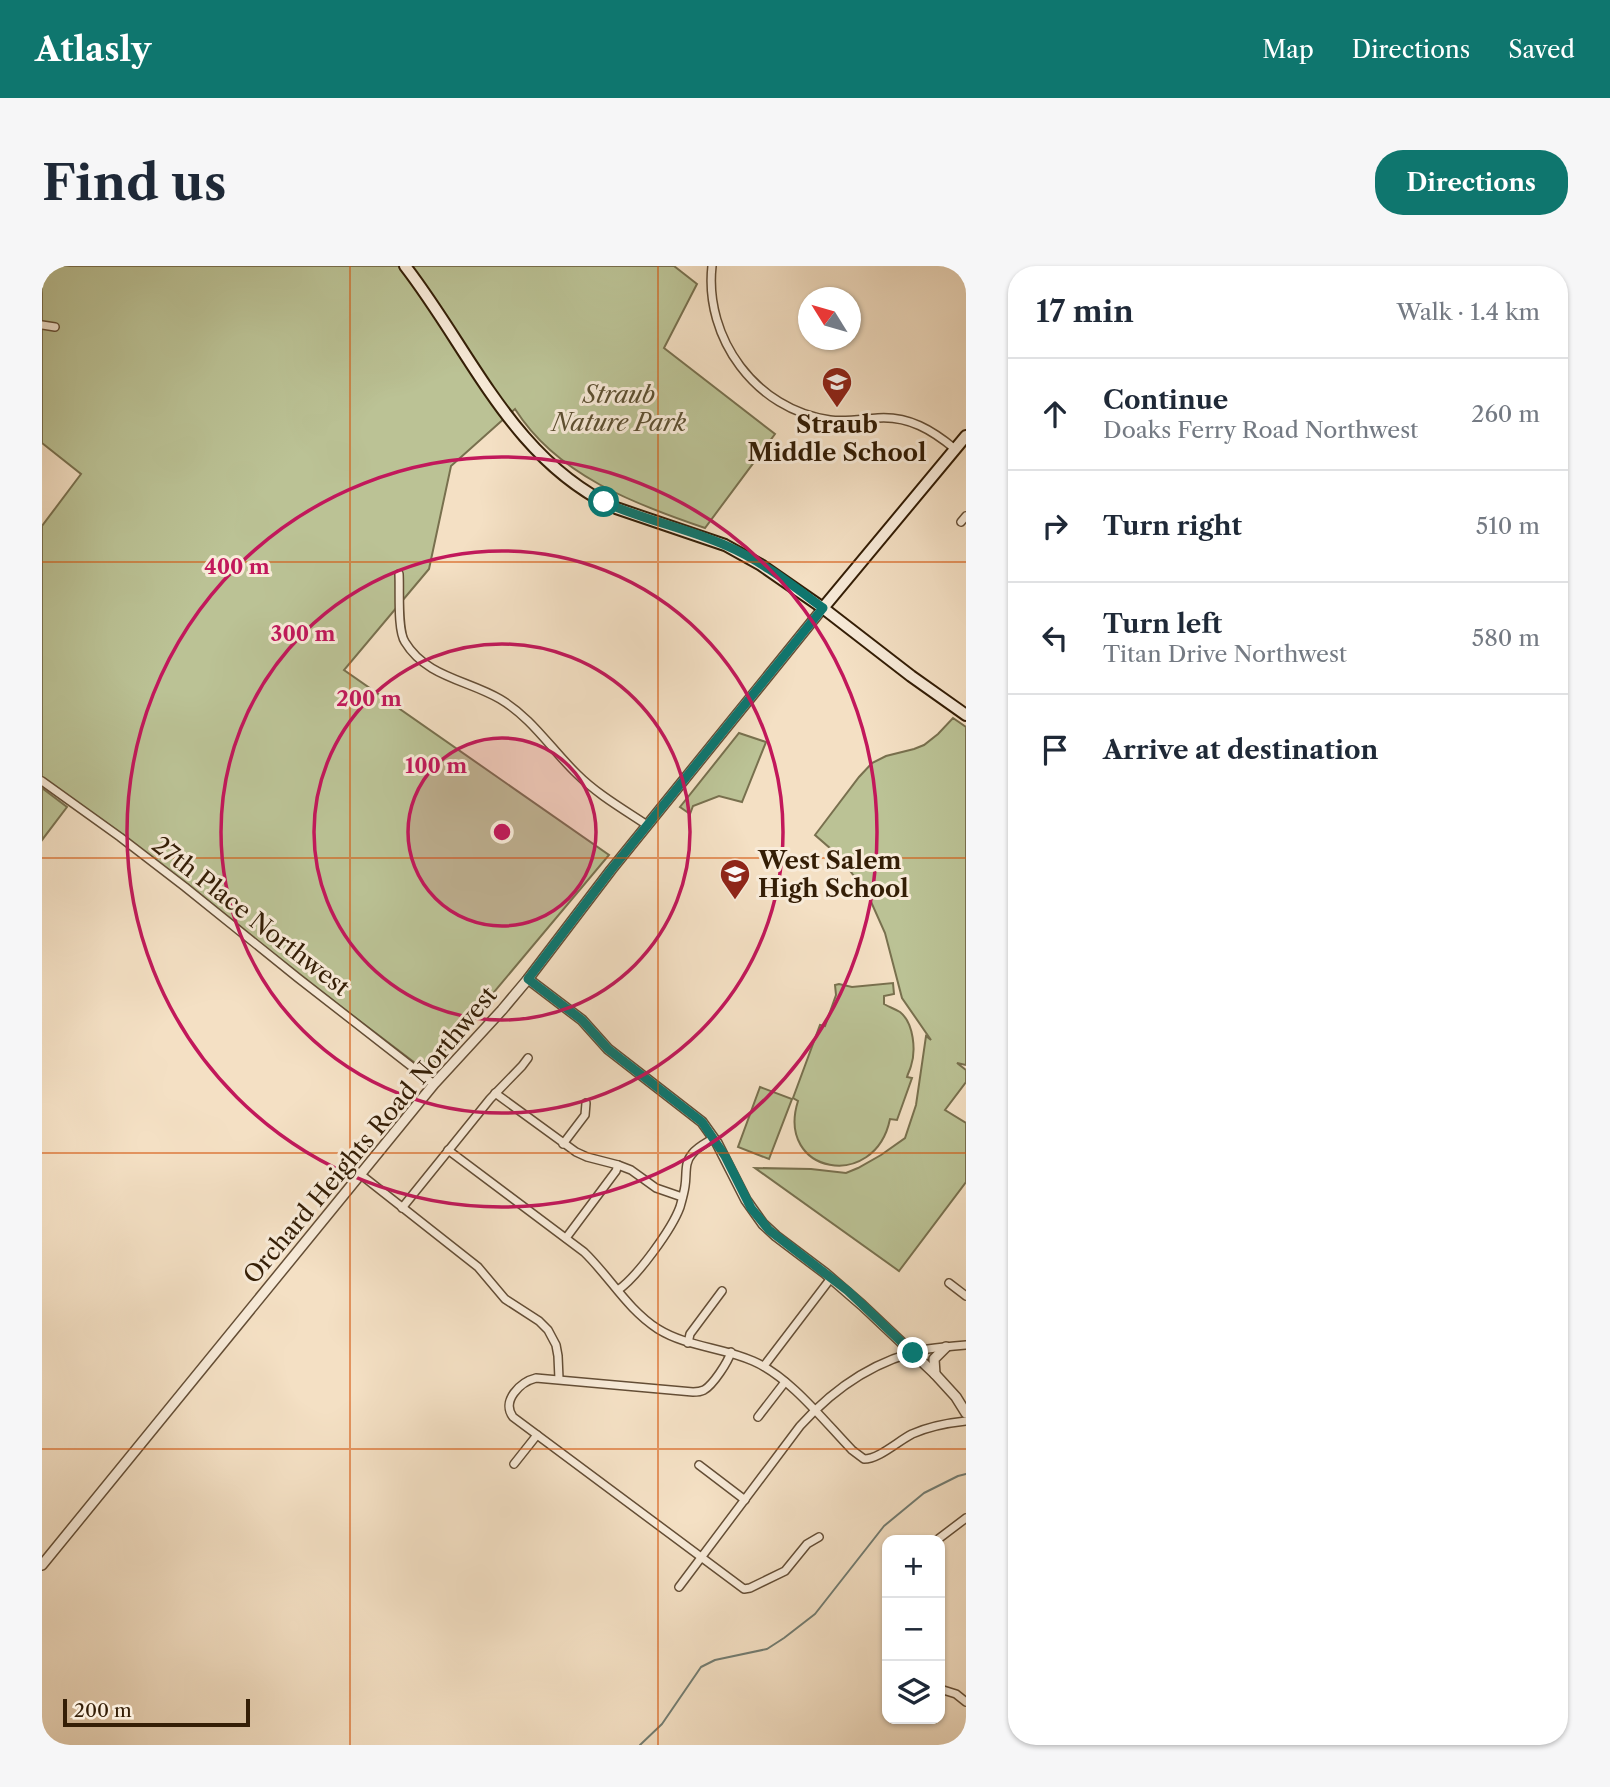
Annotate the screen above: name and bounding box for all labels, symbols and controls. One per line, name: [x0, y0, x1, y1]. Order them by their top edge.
text: Atlasly: [35, 29, 151, 70]
text: Map: [1262, 35, 1314, 64]
text: Directions: [1352, 35, 1470, 64]
text: Saved: [1508, 35, 1575, 64]
button: Directions: [1375, 150, 1568, 215]
text: Find us: [42, 152, 226, 213]
north arrow: [798, 287, 861, 350]
text: 17 min: [1036, 293, 1134, 330]
text: Walk · 1.4 km: [1397, 298, 1540, 326]
school or university icon: Straub Middle School: [820, 365, 854, 409]
park label: Straub Nature Park: [550, 380, 687, 437]
text: Continue: [1103, 384, 1228, 416]
icon: ahead: [1036, 395, 1074, 433]
text: 260 m: [1471, 400, 1540, 428]
place label: Straub Middle School: [748, 410, 926, 467]
text: Doaks Ferry Road Northwest: [1103, 416, 1418, 444]
route start: [588, 486, 619, 517]
icon: right: [1036, 507, 1074, 545]
text: Turn right: [1103, 510, 1242, 542]
text: 510 m: [1476, 512, 1540, 540]
text: 400 m: [204, 554, 270, 579]
text: Turn left: [1103, 608, 1222, 640]
icon: left: [1036, 619, 1074, 657]
text: 300 m: [271, 621, 335, 646]
text: 580 m: [1472, 624, 1540, 652]
text: Titan Drive Northwest: [1103, 640, 1347, 668]
text: 200 m: [336, 686, 402, 711]
icon: arrive: [1036, 731, 1074, 769]
text: Arrive at destination: [1103, 734, 1378, 766]
text: 100 m: [405, 753, 467, 778]
centre of rings: [490, 820, 514, 844]
street label: 27th Place Northwest: [147, 830, 356, 1002]
place label: West Salem High School: [757, 846, 909, 903]
school or university icon: West Salem High School: [718, 857, 752, 901]
street label: Orchard Heights Road Northwest: [237, 980, 503, 1289]
route end: [897, 1337, 928, 1368]
map controls: [882, 1535, 945, 1724]
button: +: [882, 1535, 945, 1598]
button: −: [882, 1598, 945, 1661]
button: layers: [882, 1661, 945, 1724]
scale bar: [63, 1696, 250, 1728]
text: 200 m: [74, 1699, 132, 1722]

